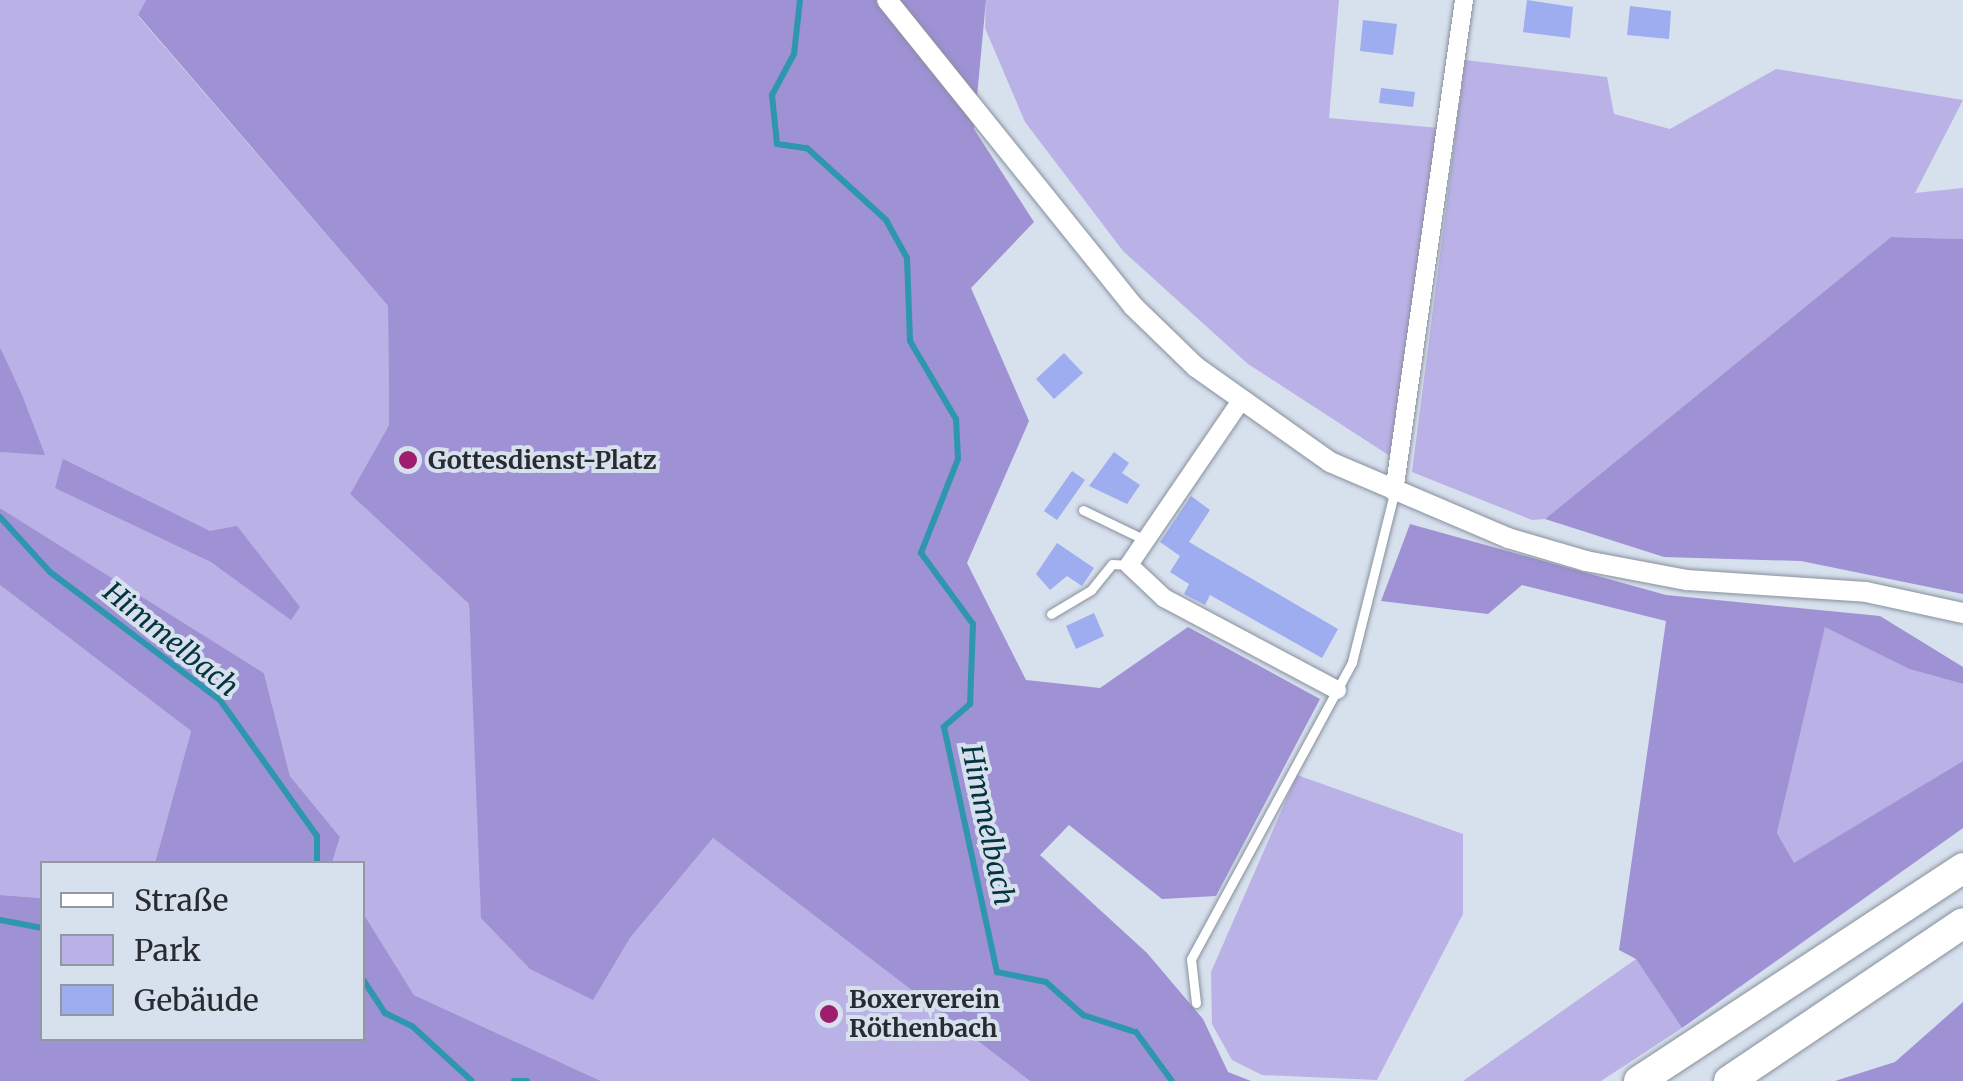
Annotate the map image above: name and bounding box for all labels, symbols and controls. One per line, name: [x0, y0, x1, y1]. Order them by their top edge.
place label: Gottesdienst-Platz: [428, 445, 657, 475]
marker: Gottesdienst-Platz: [397, 449, 419, 471]
water label: Himmelbach: [97, 575, 245, 703]
water label: Himmelbach: [955, 742, 1021, 908]
legend: [40, 861, 365, 1041]
text: Straße: [134, 881, 228, 919]
text: Park: [134, 931, 201, 969]
text: Gebäude: [134, 981, 259, 1019]
place label: Boxerverein Röthenbach: [849, 985, 1000, 1044]
marker: Boxerverein Röthenbach: [818, 1003, 840, 1025]

